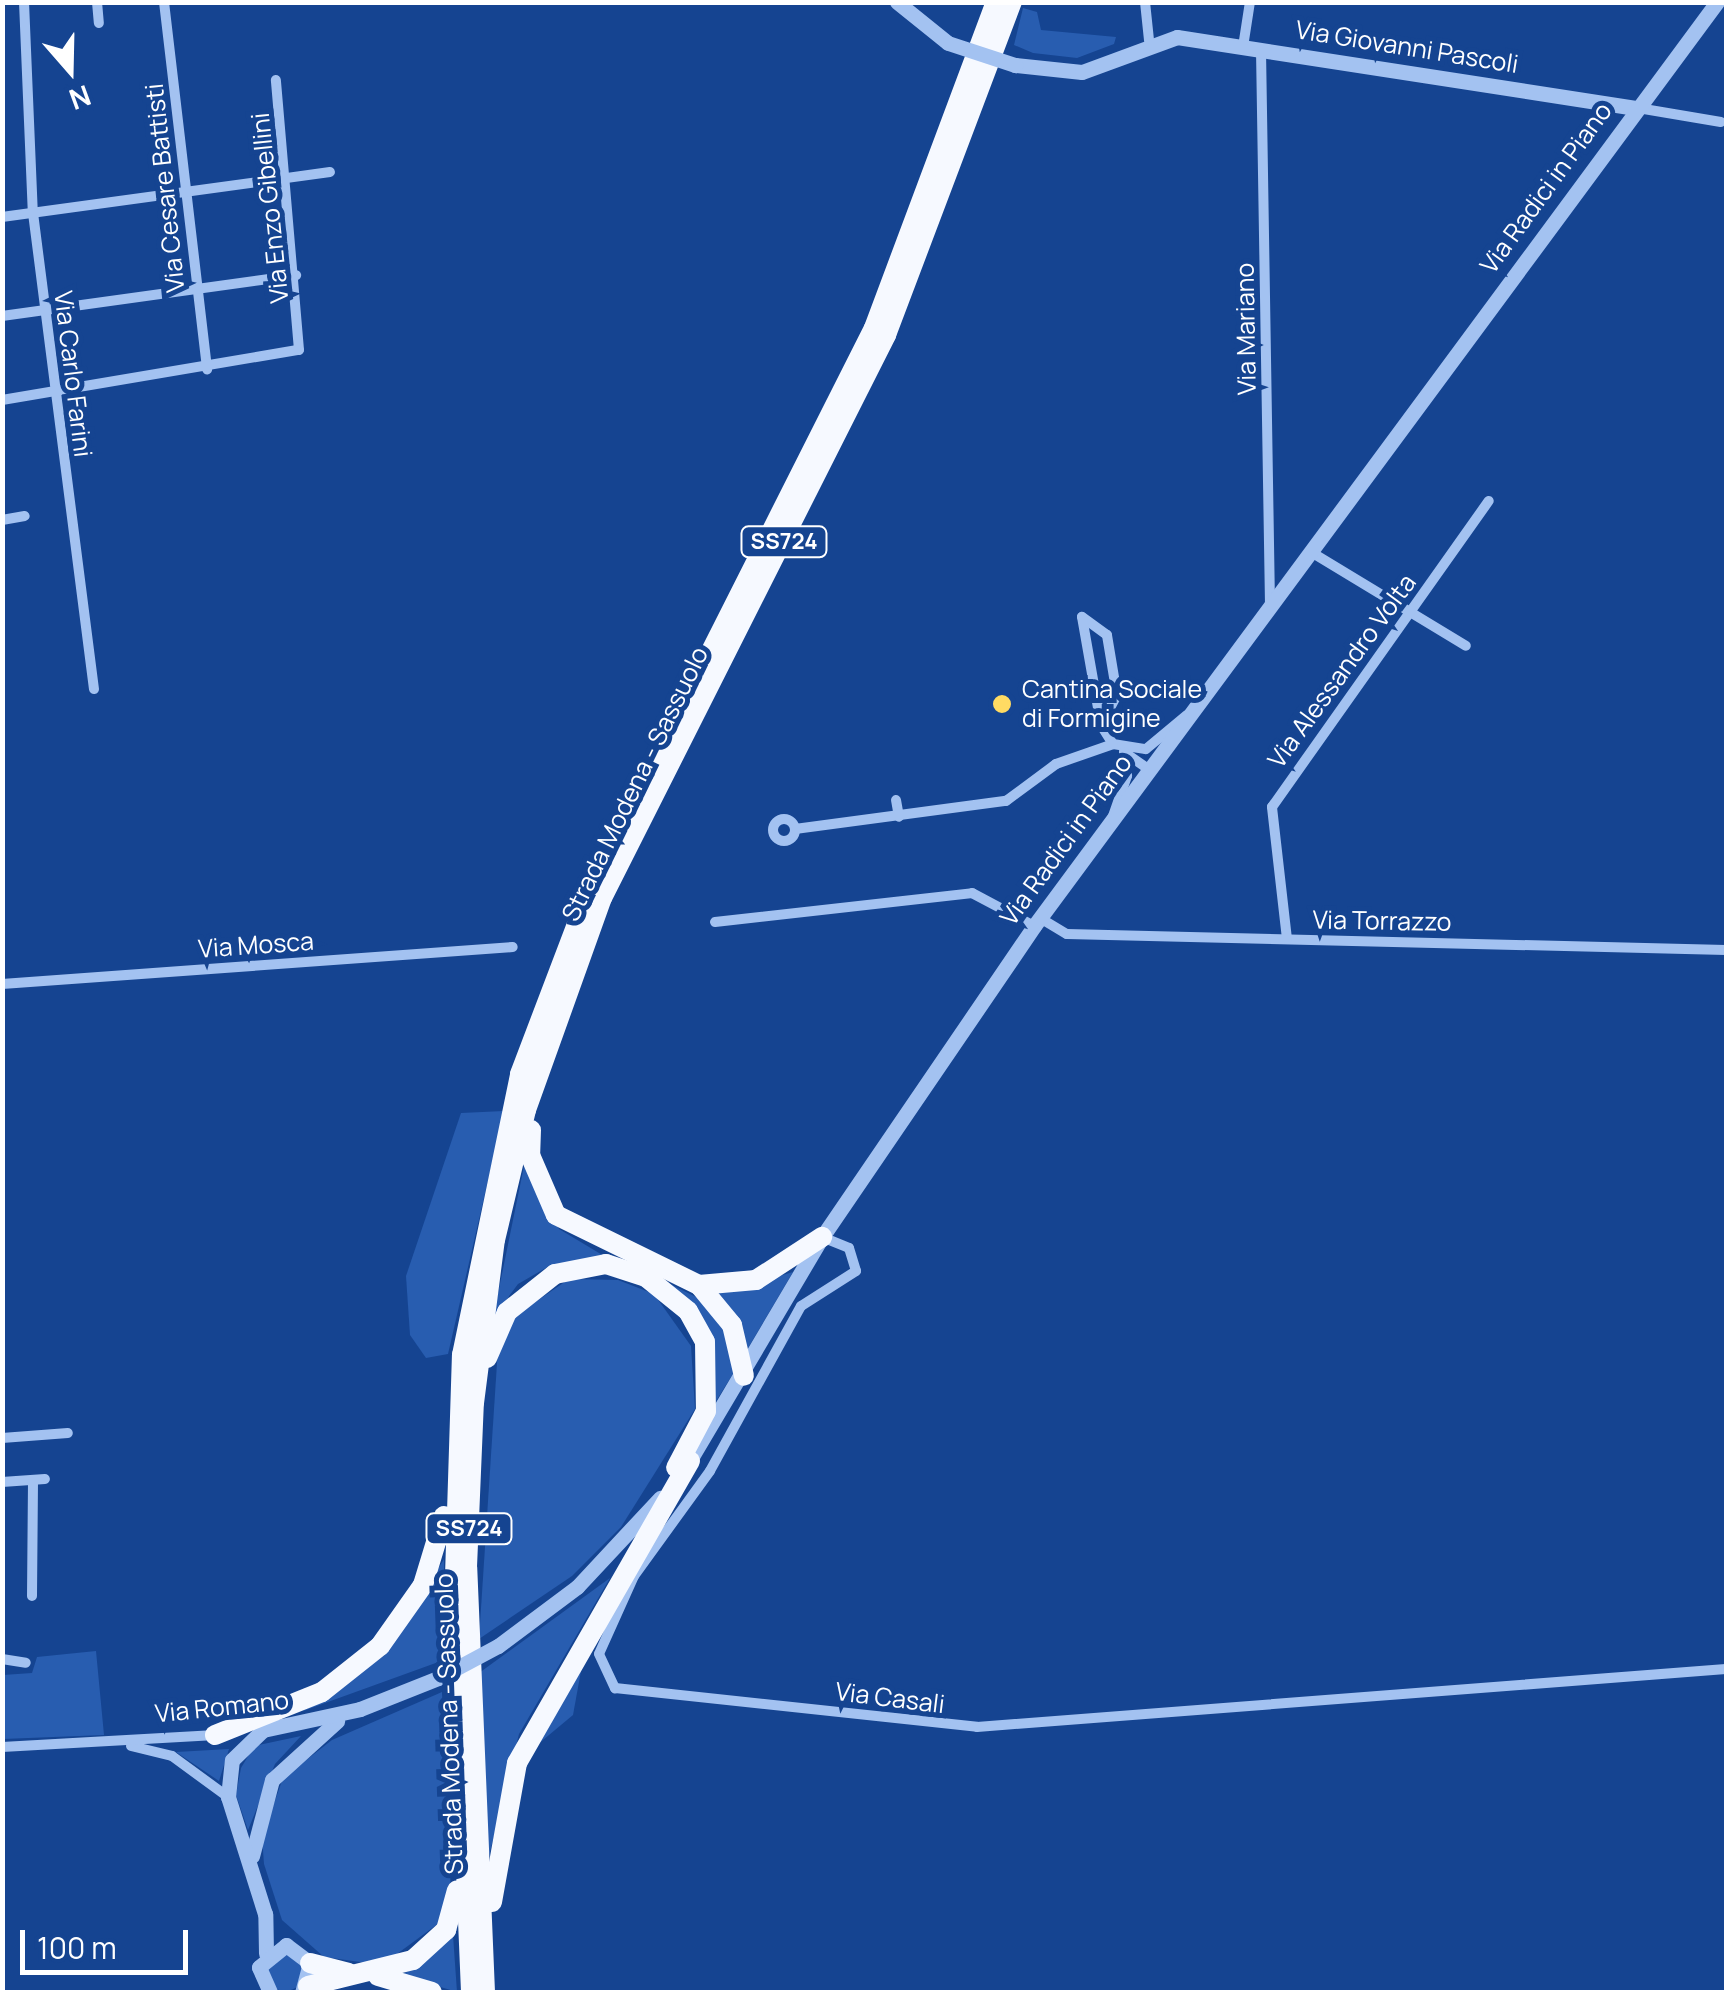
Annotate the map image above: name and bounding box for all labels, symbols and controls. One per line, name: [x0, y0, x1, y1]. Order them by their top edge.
street label: Via Giovanni Pascoli: [1294, 15, 1520, 79]
north arrow: [20, 20, 120, 120]
text: N: [64, 77, 96, 119]
street label: Via Cesare Battisti: [139, 82, 191, 294]
street label: Via Radici in Piano: [1474, 97, 1618, 279]
street label: Via Enzo Gibellini: [245, 111, 295, 305]
street label: Via Mariano: [1230, 262, 1262, 396]
street label: Via Carlo Farini: [48, 289, 98, 459]
road number: SS724: [739, 525, 829, 559]
street label: Via Alessandro Volta: [1262, 568, 1422, 774]
street label: Strada Modena - Sassuolo: [555, 642, 715, 926]
place label: Cantina Sociale di Formigine: [1022, 675, 1202, 734]
marker: Cantina Sociale di Formigine: [991, 693, 1013, 715]
street label: Via Radici in Piano: [994, 749, 1138, 931]
street label: Via Torrazzo: [1312, 905, 1452, 937]
street label: Via Mosca: [197, 926, 315, 964]
road number: SS724: [424, 1512, 514, 1546]
street label: Strada Modena - Sassuolo: [429, 1573, 469, 1875]
street label: Via Casali: [834, 1676, 946, 1720]
street label: Via Romano: [154, 1685, 290, 1729]
scale bar: [25, 1910, 192, 1972]
text: 100 m: [37, 1927, 117, 1968]

